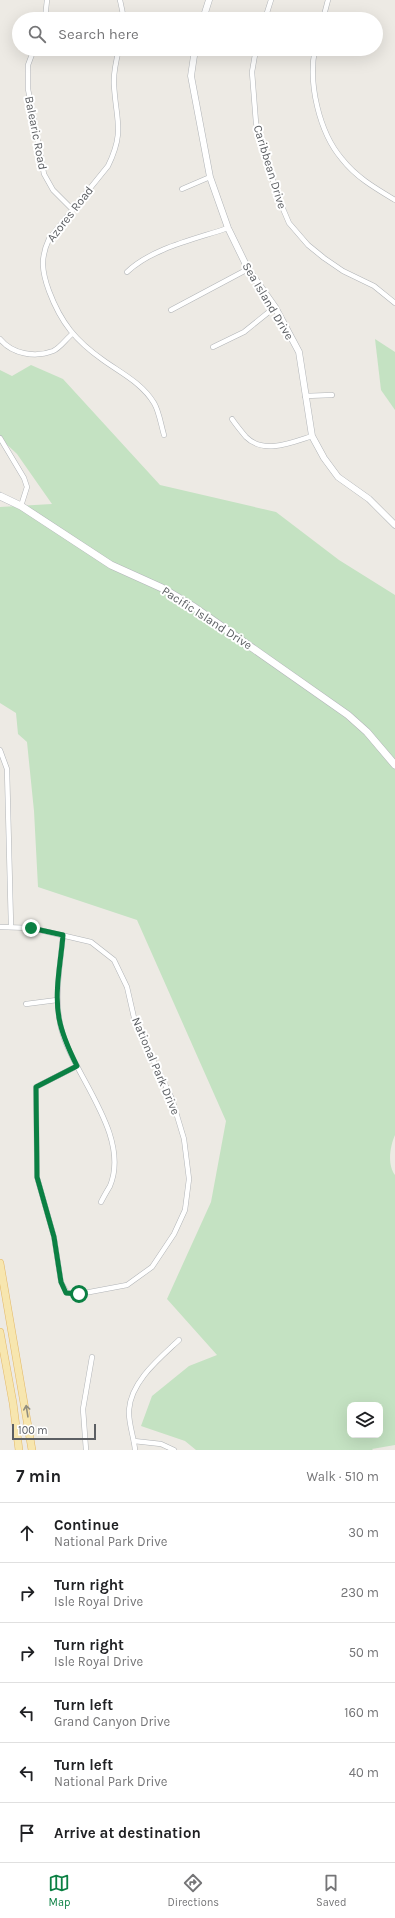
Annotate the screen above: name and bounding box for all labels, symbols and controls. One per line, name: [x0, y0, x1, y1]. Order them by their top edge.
search box: [12, 12, 383, 56]
icon: search: [26, 23, 48, 45]
text: Search here: [58, 25, 139, 43]
street label: Balearic Road: [22, 95, 50, 171]
street label: Caribbean Drive: [251, 123, 289, 211]
street label: Azores Road: [44, 184, 96, 244]
street label: Sea Island Drive: [239, 260, 297, 342]
street label: Pacific Island Drive: [159, 584, 255, 652]
route end: [22, 919, 40, 937]
street label: National Park Drive: [129, 1015, 183, 1117]
route start: [70, 1285, 88, 1303]
map controls: [347, 1402, 383, 1438]
button: layers: [347, 1402, 383, 1438]
one-way arrow: [23, 1405, 31, 1418]
scale bar: [12, 1422, 96, 1441]
text: 100 m: [18, 1424, 48, 1437]
text: 7 min: [16, 1466, 61, 1486]
text: Walk · 510 m: [307, 1469, 379, 1484]
text: Continue: [54, 1516, 119, 1534]
icon: ahead: [16, 1522, 38, 1544]
text: 30 m: [348, 1525, 379, 1540]
text: National Park Drive: [54, 1534, 167, 1549]
text: Turn right: [54, 1576, 124, 1594]
icon: right: [16, 1582, 38, 1604]
text: 230 m: [341, 1585, 379, 1600]
text: Isle Royal Drive: [54, 1594, 143, 1609]
text: Turn right: [54, 1636, 124, 1654]
icon: right: [16, 1642, 38, 1664]
text: 50 m: [349, 1645, 379, 1660]
text: Isle Royal Drive: [54, 1654, 143, 1669]
text: Turn left: [54, 1696, 113, 1714]
icon: left: [16, 1702, 38, 1724]
text: 160 m: [344, 1705, 379, 1720]
text: Grand Canyon Drive: [54, 1714, 170, 1729]
text: Turn left: [54, 1756, 113, 1774]
icon: left: [16, 1762, 38, 1784]
text: 40 m: [349, 1765, 379, 1780]
text: National Park Drive: [54, 1774, 167, 1789]
icon: arrive: [16, 1822, 38, 1844]
text: Arrive at destination: [54, 1824, 201, 1842]
tab: Map: [48, 1872, 70, 1909]
tab: Directions: [167, 1872, 219, 1909]
tab: Saved: [316, 1872, 347, 1909]

